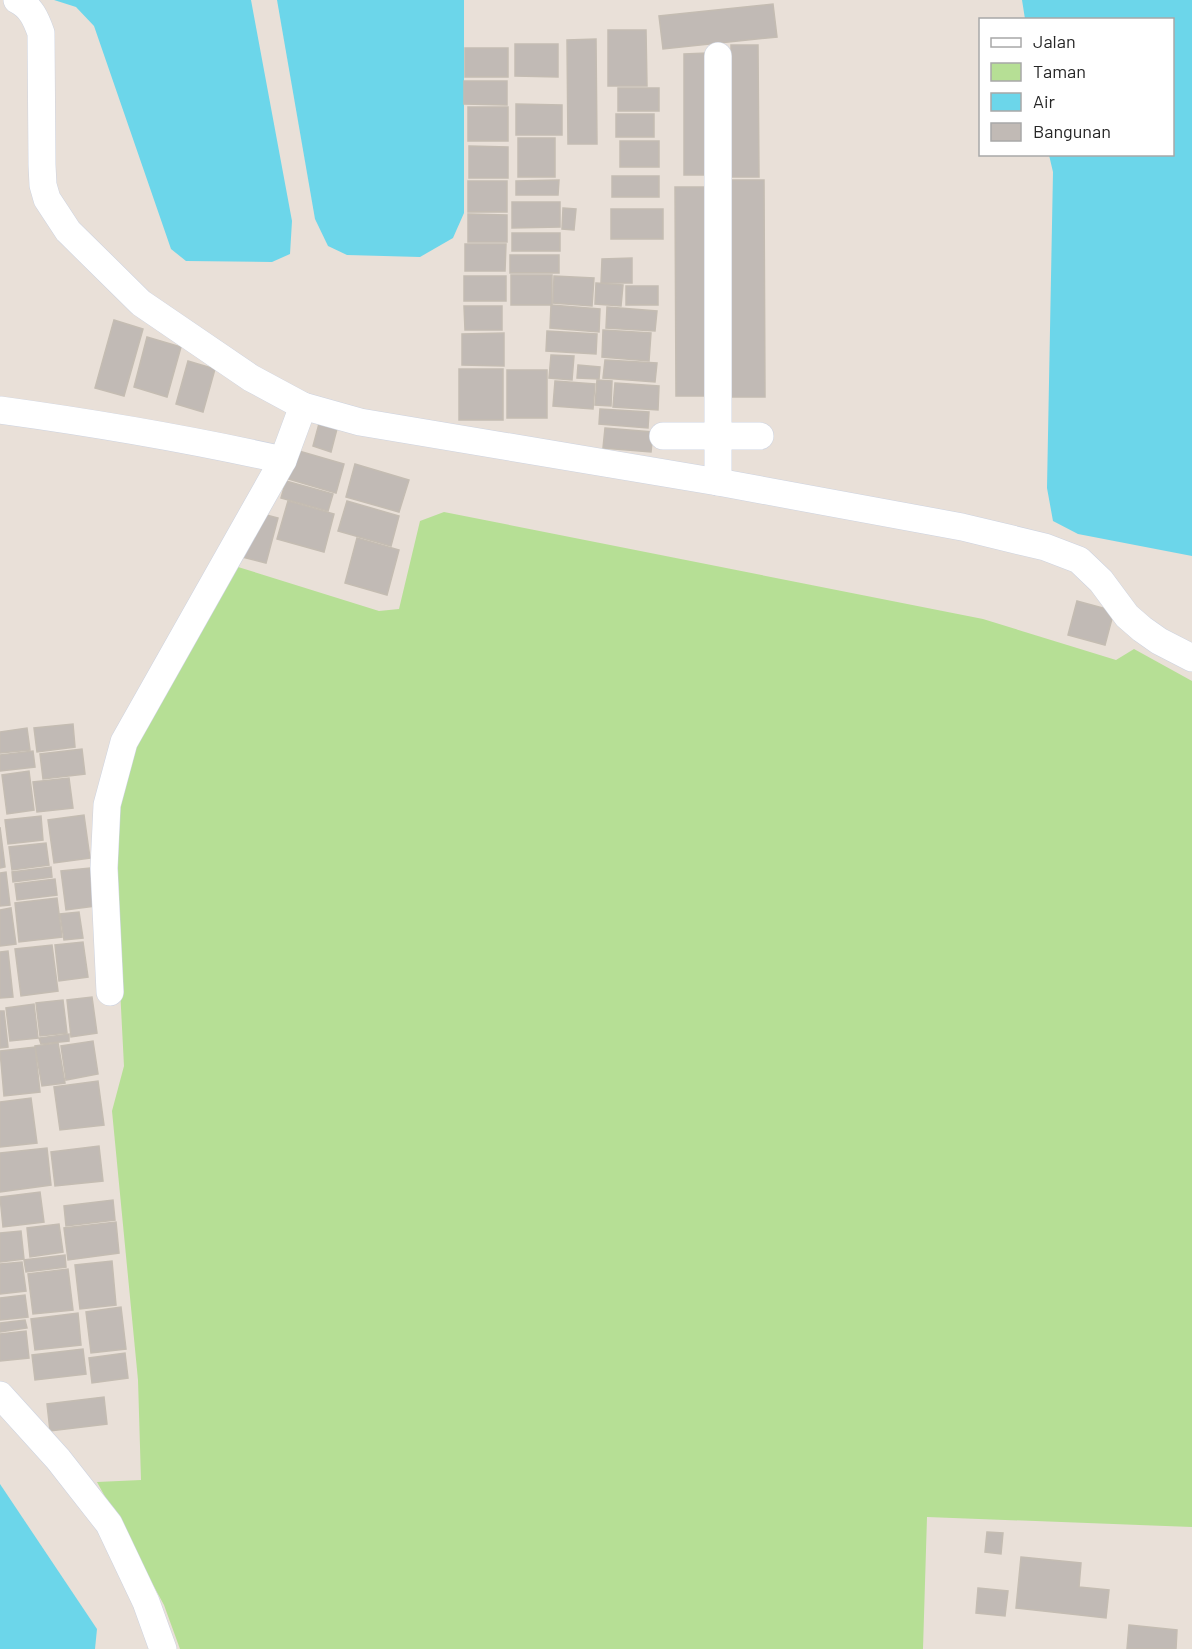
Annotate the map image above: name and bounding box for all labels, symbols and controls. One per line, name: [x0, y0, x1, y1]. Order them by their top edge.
legend: [979, 18, 1174, 156]
text: Jalan: [1033, 30, 1076, 52]
text: Taman: [1033, 60, 1086, 82]
text: Air: [1033, 90, 1056, 112]
text: Bangunan: [1033, 120, 1111, 142]

